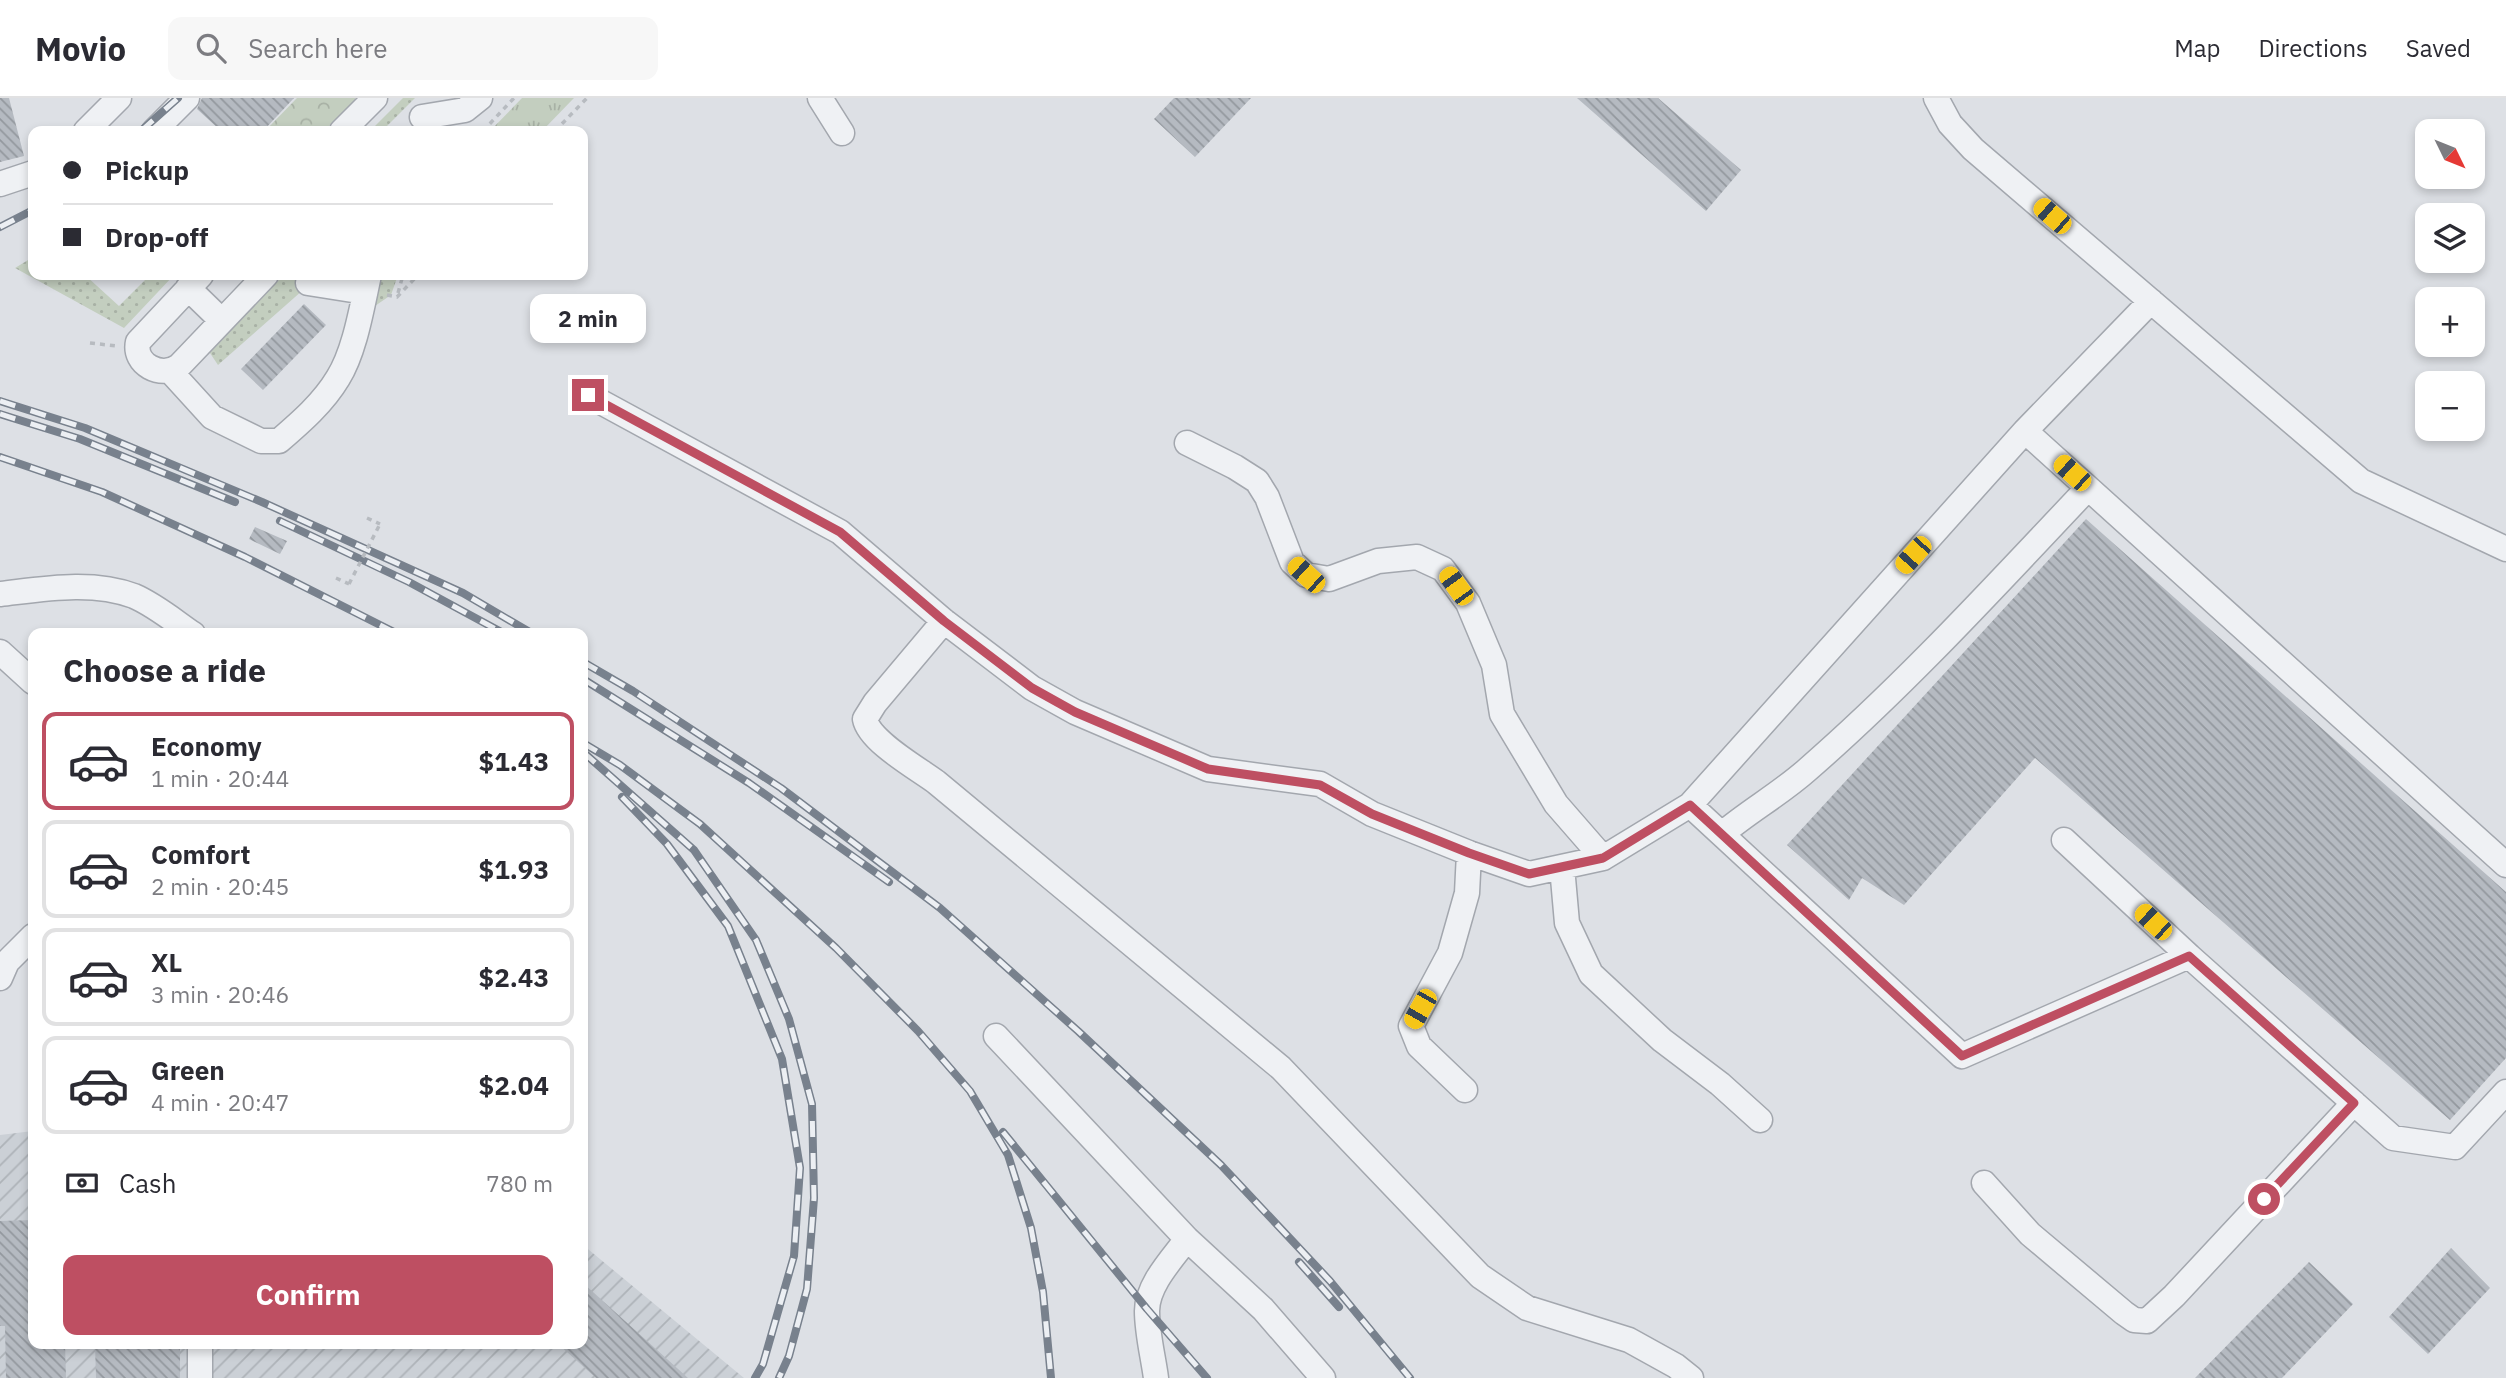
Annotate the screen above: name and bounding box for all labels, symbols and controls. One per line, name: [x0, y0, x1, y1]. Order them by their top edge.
search box: [168, 17, 658, 80]
text: Movio: [35, 27, 126, 70]
icon: search: [192, 29, 230, 67]
text: Search here: [248, 31, 388, 65]
text: Map: [2174, 32, 2220, 64]
text: Directions: [2258, 32, 2368, 64]
text: Saved: [2406, 32, 2471, 64]
north arrow: [2415, 119, 2485, 189]
map controls: [2415, 119, 2485, 441]
text: Pickup: [105, 153, 189, 187]
car: [2030, 194, 2075, 238]
button: layers: [2415, 203, 2485, 273]
text: Drop-off: [105, 220, 208, 254]
button: +: [2415, 287, 2485, 357]
callout: 2 min: [530, 294, 646, 342]
text: 2 min: [558, 303, 618, 333]
button: −: [2415, 371, 2485, 441]
route end: [572, 379, 604, 411]
car: [2050, 451, 2095, 495]
car: [1892, 532, 1935, 578]
car: [1284, 553, 1329, 597]
car: [1436, 563, 1477, 609]
text: Choose a ride: [63, 649, 266, 691]
text: Economy: [151, 729, 262, 763]
icon: car: [67, 730, 130, 793]
text: $1.43: [479, 744, 549, 778]
text: 1 min · 20:44: [151, 763, 289, 793]
text: Comfort: [151, 837, 250, 871]
icon: car: [67, 838, 130, 901]
text: $1.93: [479, 852, 549, 886]
text: 2 min · 20:45: [151, 871, 289, 901]
car: [2131, 900, 2176, 944]
text: XL: [151, 945, 182, 979]
icon: car: [67, 946, 130, 1009]
text: $2.43: [479, 960, 549, 994]
text: 3 min · 20:46: [151, 979, 289, 1009]
car: [1401, 986, 1440, 1032]
text: Green: [151, 1053, 225, 1087]
icon: car: [67, 1054, 130, 1117]
text: $2.04: [479, 1068, 549, 1102]
text: 4 min · 20:47: [151, 1087, 289, 1117]
icon: cash: [63, 1164, 101, 1202]
text: Cash: [119, 1166, 176, 1200]
text: 780 m: [486, 1168, 553, 1198]
route start: [2248, 1183, 2280, 1215]
button: Confirm: [63, 1255, 553, 1335]

